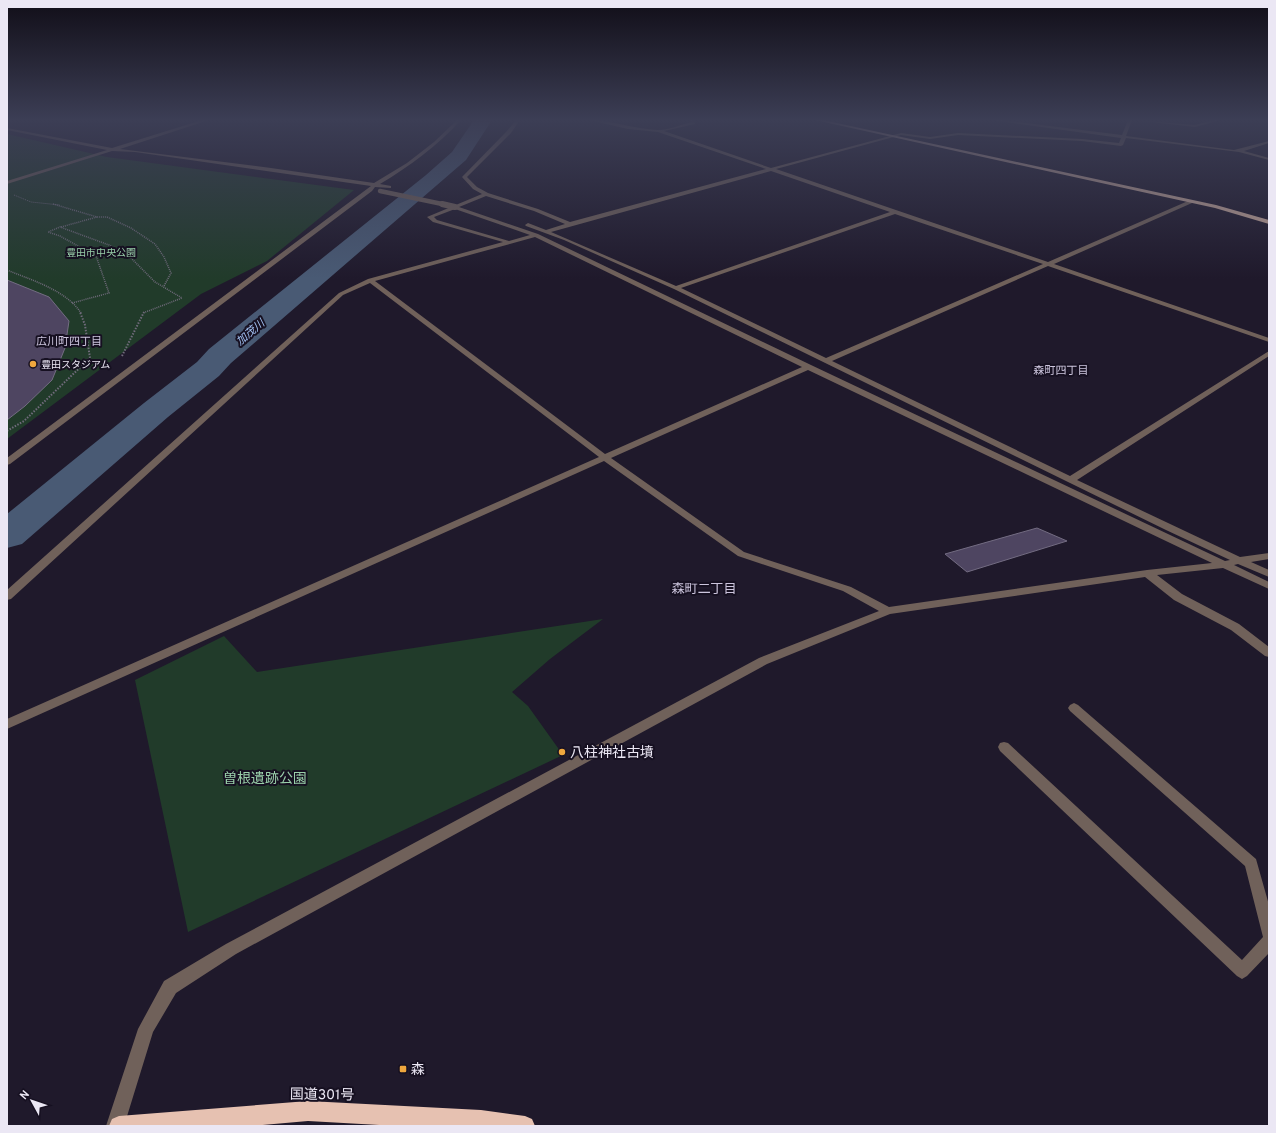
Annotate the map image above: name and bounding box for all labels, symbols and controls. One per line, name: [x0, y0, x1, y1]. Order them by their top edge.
park label: 豊田市中央公園: [66, 247, 136, 260]
water label: 加茂川: [234, 316, 269, 349]
district label: 広川町四丁目: [36, 335, 102, 349]
marker: 豊田スタジアム: [28, 359, 38, 369]
place label: 豊田スタジアム: [41, 359, 110, 372]
district label: 森町四丁目: [1034, 364, 1089, 378]
district label: 森町二丁目: [671, 582, 737, 598]
place label: 八柱神社古墳: [570, 744, 654, 762]
marker: 八柱神社古墳: [557, 747, 567, 757]
park label: 曽根遺跡公園: [223, 771, 307, 788]
place label: 森: [411, 1062, 425, 1079]
marker: 森: [398, 1064, 408, 1074]
north arrow: [12, 1081, 52, 1121]
street label: 国道301号: [290, 1086, 354, 1105]
text: N: [17, 1088, 33, 1103]

